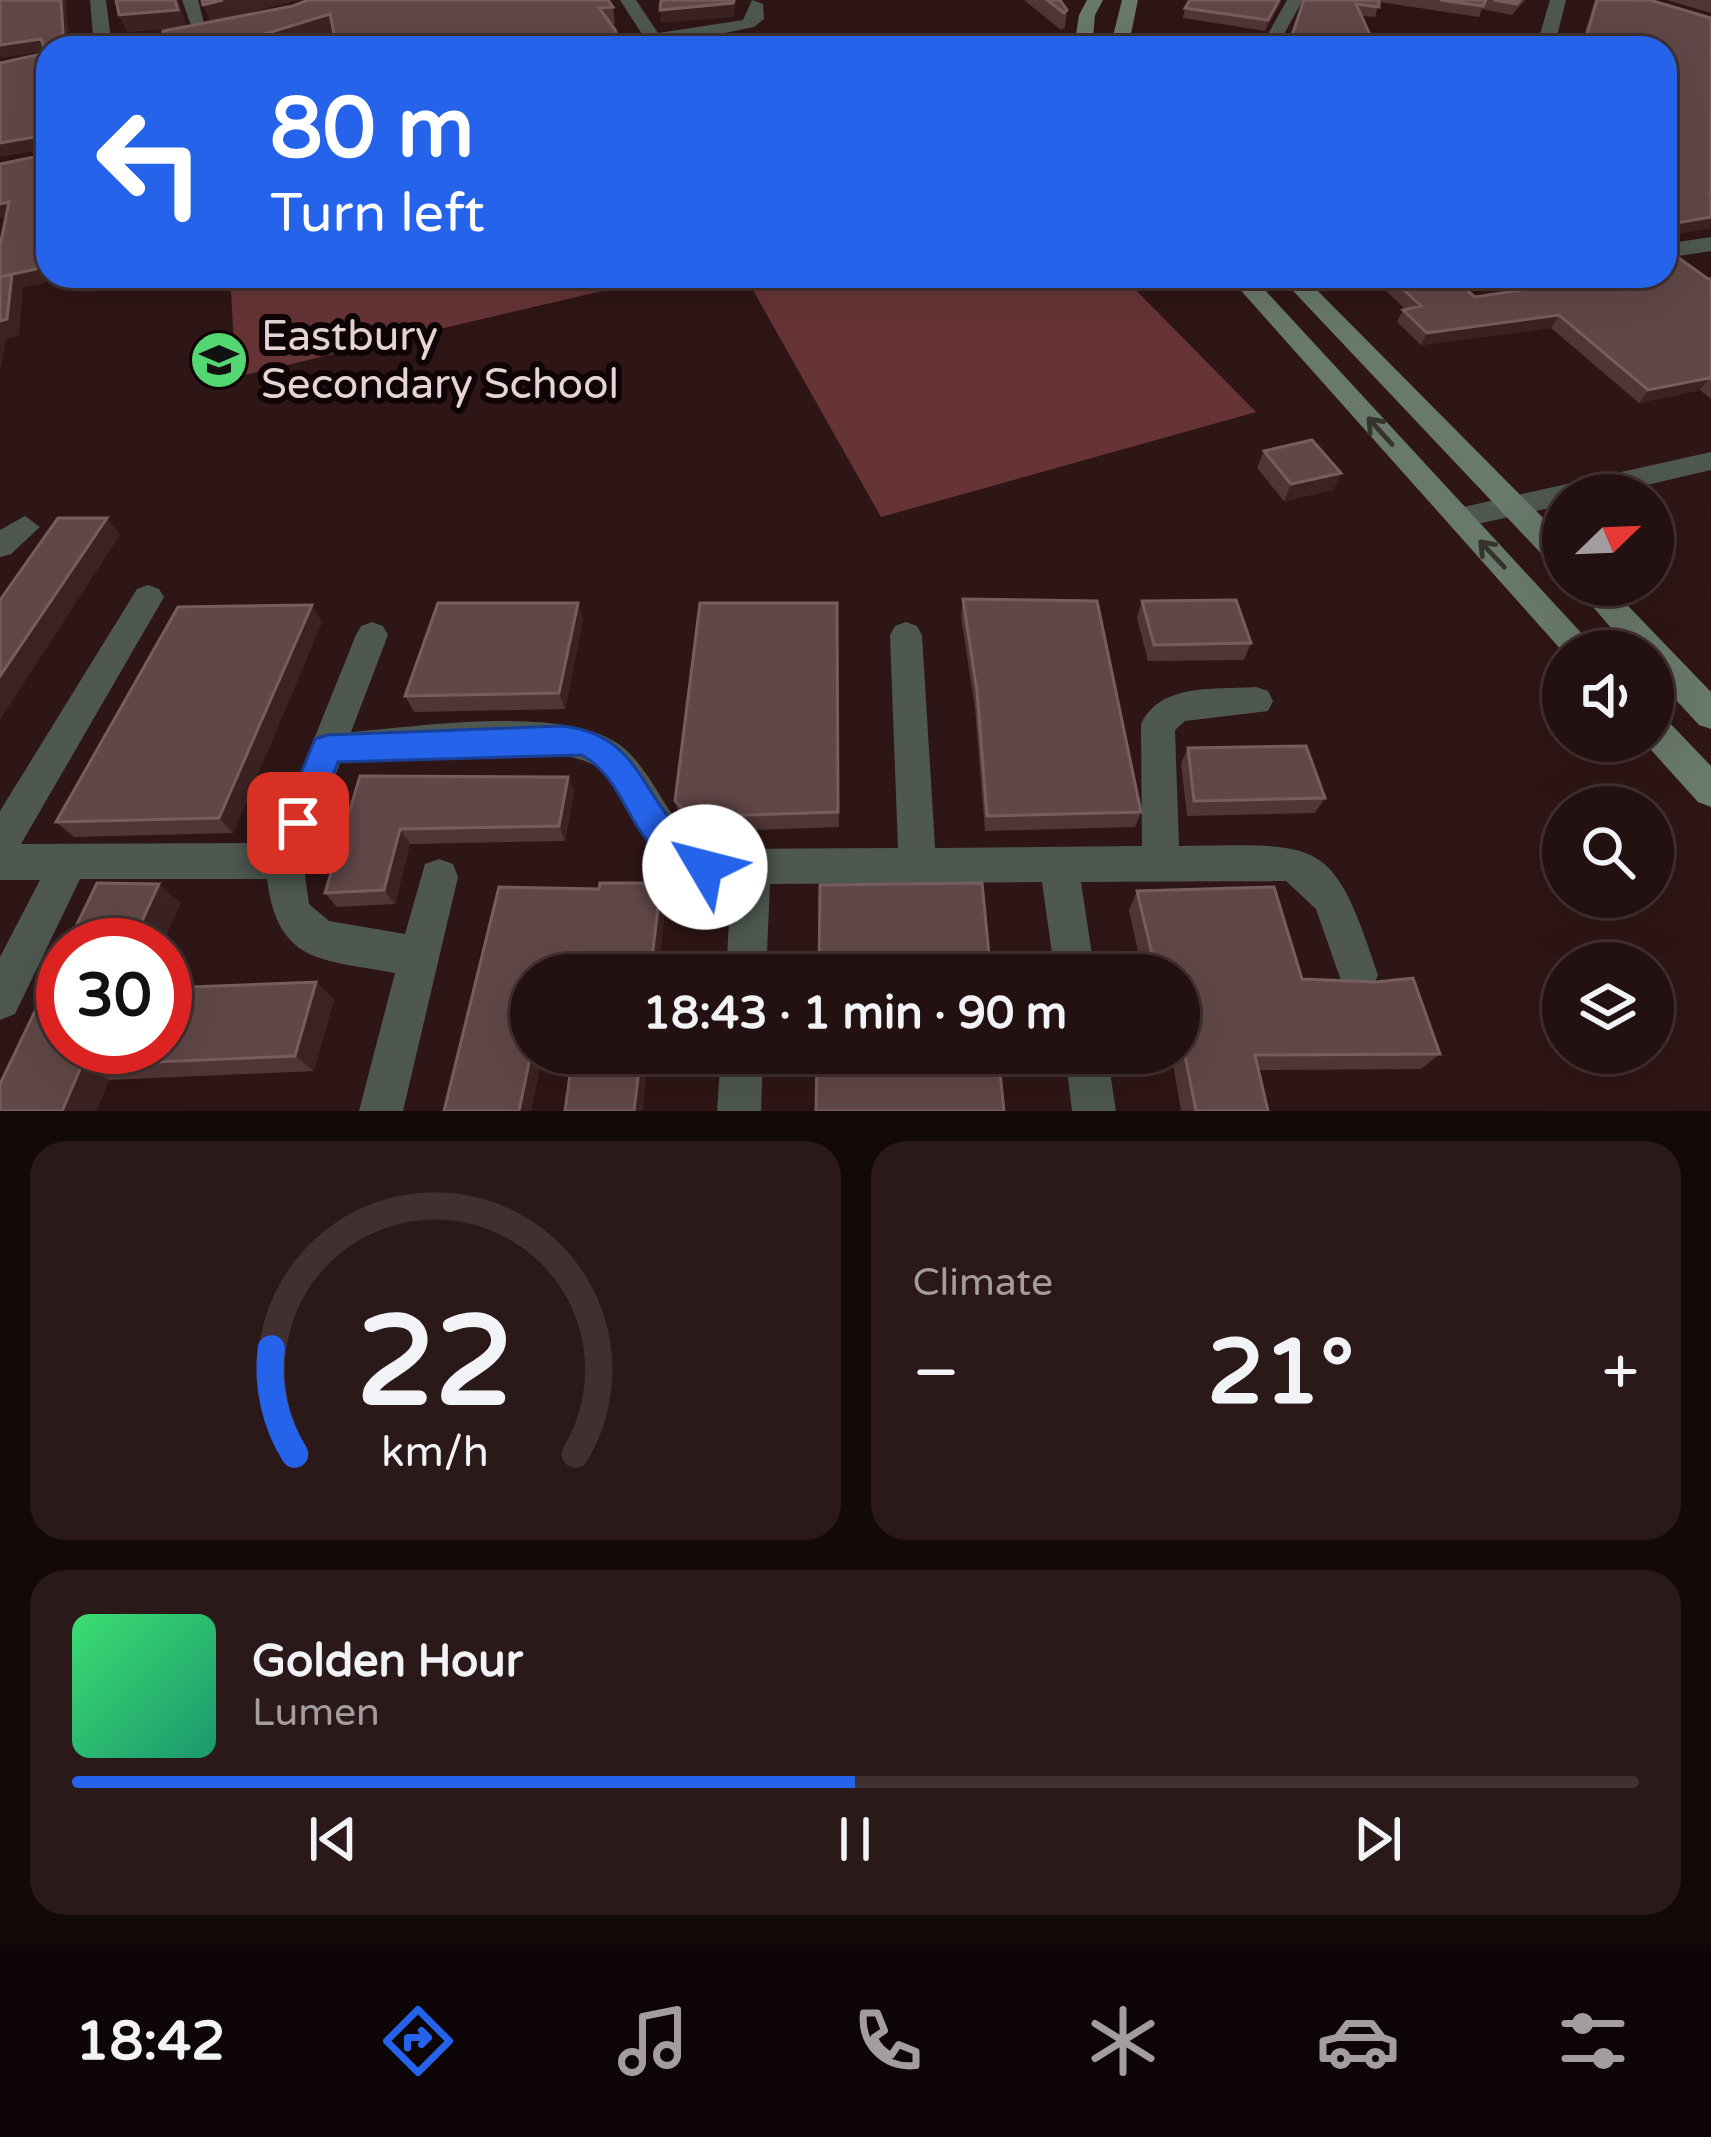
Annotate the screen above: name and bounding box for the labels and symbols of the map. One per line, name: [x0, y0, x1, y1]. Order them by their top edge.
place label: Eastbury Secondary School: [261, 311, 619, 410]
school or university icon: Eastbury Secondary School: [188, 329, 250, 391]
one-way arrow: [1367, 417, 1394, 447]
north arrow: [1542, 474, 1674, 606]
one-way arrow: [1479, 539, 1506, 569]
pin: [247, 772, 349, 874]
position arrow: [642, 804, 768, 930]
speed limit sign: 30: [36, 918, 192, 1074]

